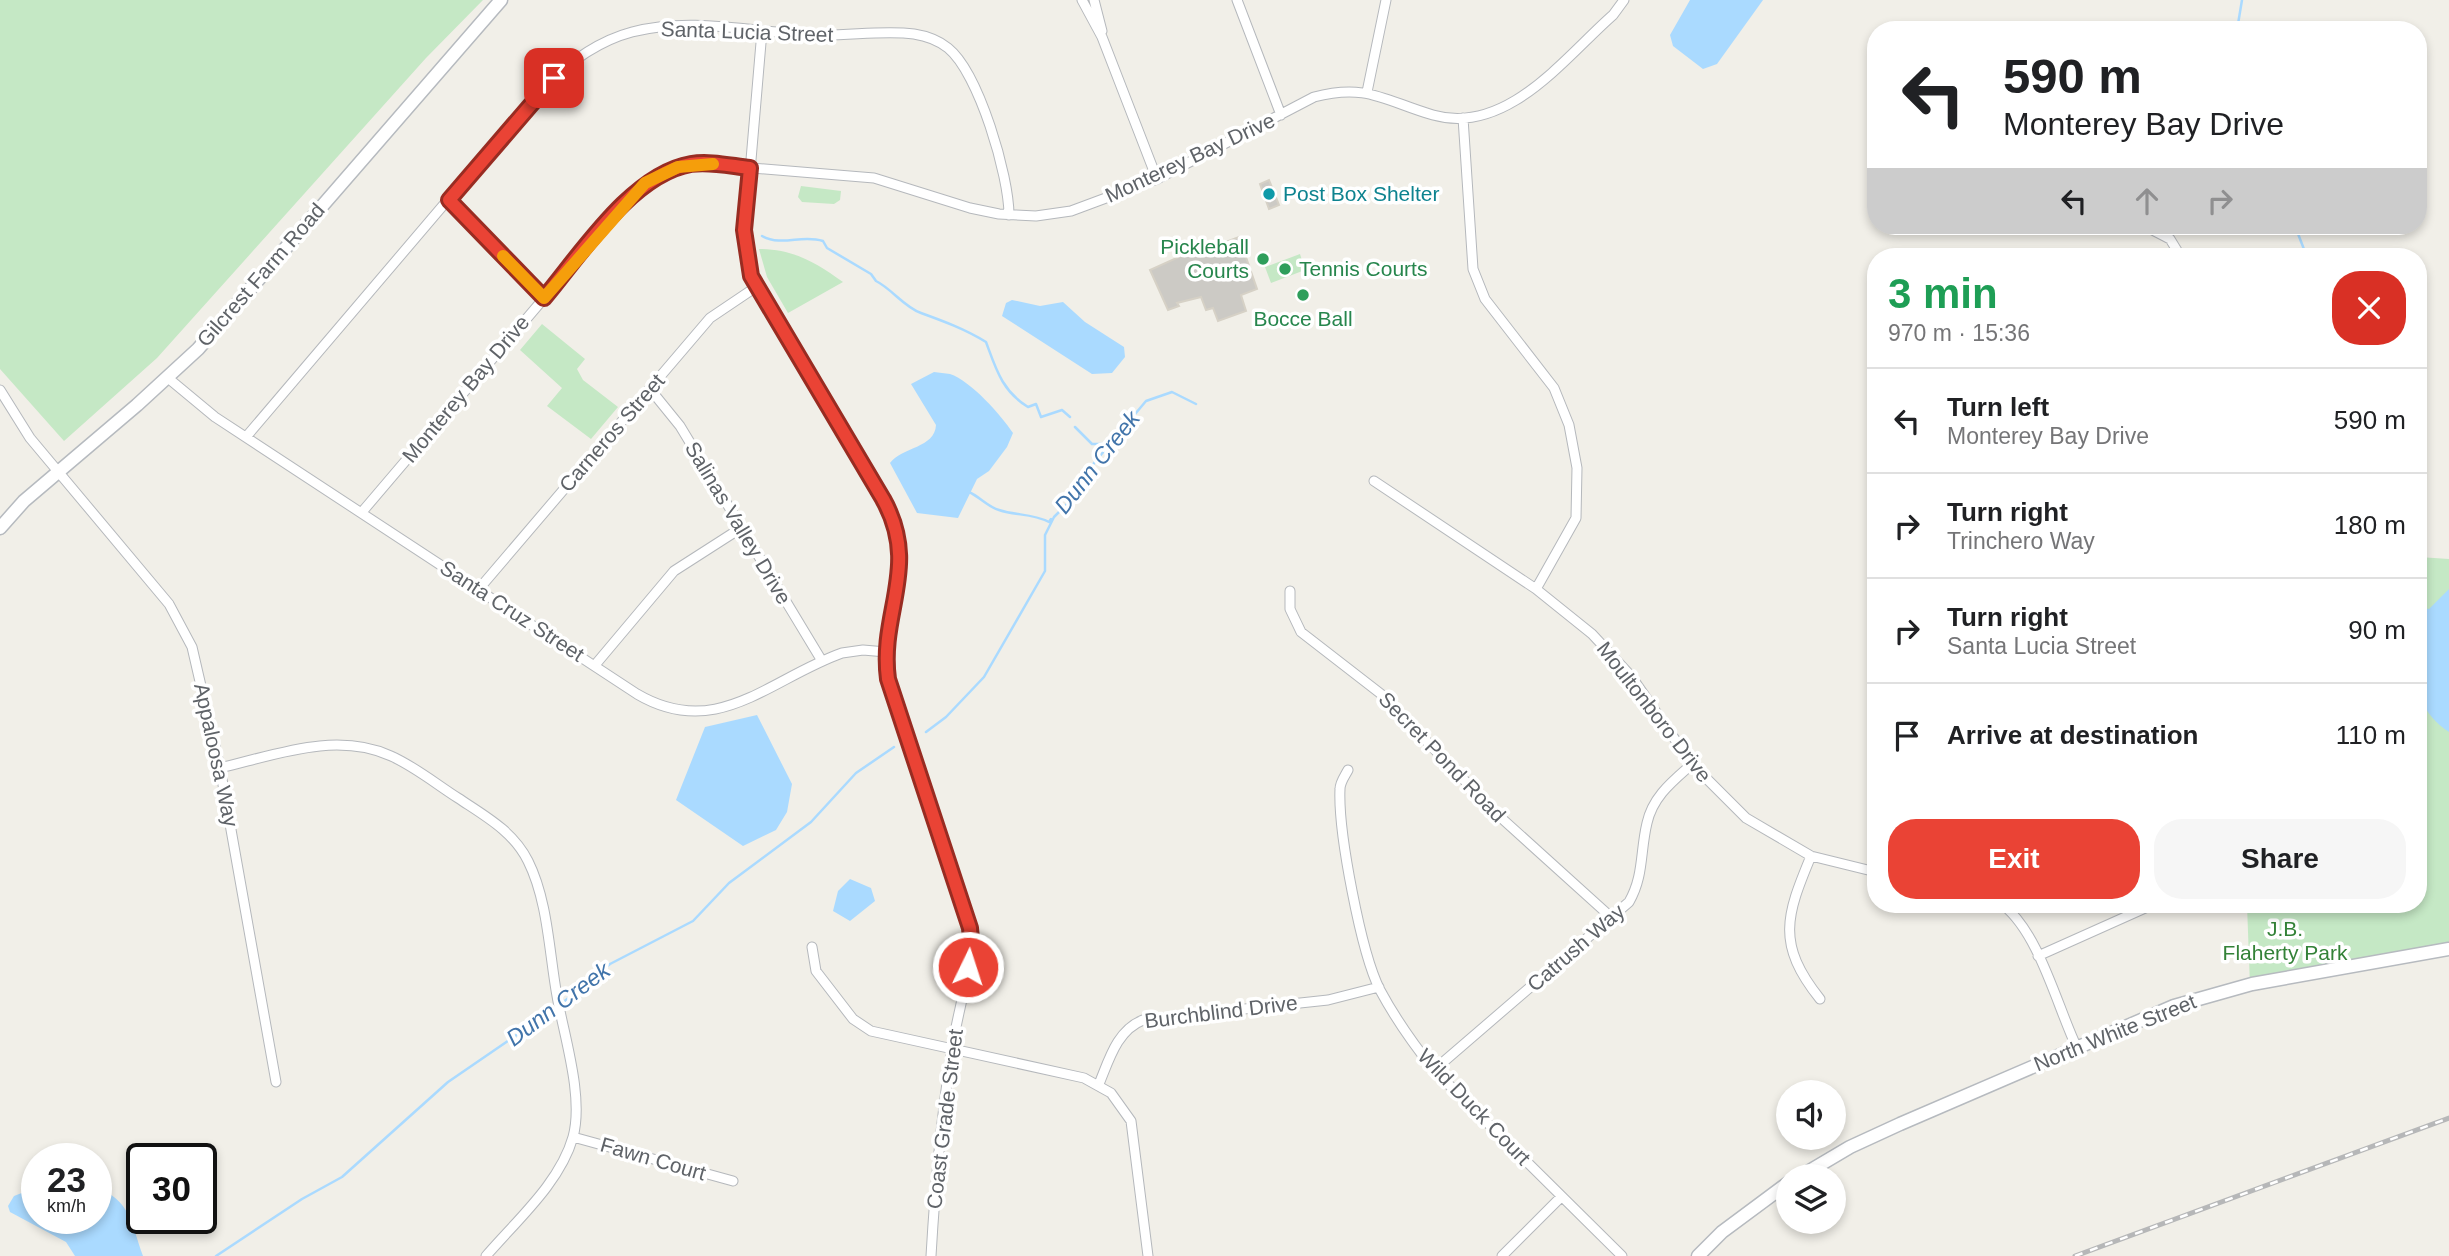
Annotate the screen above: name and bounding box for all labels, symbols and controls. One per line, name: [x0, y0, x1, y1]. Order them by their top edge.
street label: Santa Lucia Street: [660, 17, 834, 46]
pin: [524, 48, 584, 108]
icon: left: [1888, 49, 1979, 140]
text: 590 m: [2003, 49, 2142, 103]
icon: arrive: [535, 59, 573, 97]
text: Monterey Bay Drive: [2003, 106, 2284, 142]
street label: Monterey Bay Drive: [1101, 108, 1278, 207]
place label: Post Box Shelter: [1283, 182, 1439, 205]
icon: left: [2055, 182, 2093, 220]
icon: ahead: [2128, 182, 2166, 220]
icon: right: [2201, 182, 2239, 220]
marker: Post Box Shelter: [1261, 186, 1277, 202]
street label: Gilcrest Farm Road: [192, 198, 329, 351]
place label: Pickleball Courts: [1160, 235, 1249, 282]
marker: Pickleball Courts: [1255, 251, 1271, 267]
place label: Tennis Courts: [1299, 257, 1427, 280]
marker: Tennis Courts: [1277, 261, 1293, 277]
text: 3 min: [1888, 270, 1998, 317]
button: close: [2332, 271, 2406, 345]
marker: Bocce Ball: [1295, 287, 1311, 303]
place label: Bocce Ball: [1253, 307, 1353, 330]
street label: Monterey Bay Drive: [398, 311, 534, 467]
text: 970 m · 15:36: [1888, 320, 2030, 346]
street label: Carneros Street: [554, 369, 669, 496]
text: Turn left: [1947, 392, 2049, 422]
icon: left: [1888, 402, 1926, 440]
water label: Dunn Creek: [1049, 404, 1146, 518]
text: 590 m: [2334, 405, 2406, 435]
text: Monterey Bay Drive: [1947, 423, 2149, 449]
street label: Salinas Valley Drive: [681, 437, 796, 608]
text: Turn right: [1947, 497, 2068, 527]
icon: right: [1888, 507, 1926, 545]
text: 180 m: [2334, 510, 2406, 540]
text: Trinchero Way: [1947, 528, 2095, 554]
street label: Santa Cruz Street: [436, 555, 589, 666]
text: Turn right: [1947, 602, 2068, 632]
icon: right: [1888, 612, 1926, 650]
text: 90 m: [2348, 615, 2406, 645]
text: Santa Lucia Street: [1947, 633, 2136, 659]
street label: Moultonboro Drive: [1593, 637, 1716, 786]
street label: Appaloosa Way: [190, 681, 243, 829]
street label: Secret Pond Road: [1374, 687, 1510, 826]
icon: arrive: [1888, 717, 1926, 755]
text: Arrive at destination: [1947, 720, 2198, 750]
text: 110 m: [2336, 720, 2406, 750]
button: Exit: [1888, 819, 2140, 899]
button: Share: [2154, 819, 2406, 899]
street label: Catrush Way: [1523, 899, 1629, 996]
park label: J.B. Flaherty Park: [2223, 917, 2348, 964]
position arrow: [931, 930, 1005, 1004]
water label: Dunn Creek: [501, 956, 616, 1051]
street label: North White Street: [2030, 989, 2199, 1076]
street label: Burchblind Drive: [1143, 991, 1299, 1032]
street label: Coast Grade Street: [922, 1028, 967, 1210]
street label: Wild Duck Court: [1413, 1044, 1535, 1169]
map controls: [1776, 1080, 1846, 1234]
button: sound: [1776, 1080, 1846, 1150]
street label: Fawn Court: [598, 1133, 709, 1185]
speed limit sign: 30: [126, 1143, 217, 1234]
text: 23: [47, 1160, 86, 1199]
button: layers: [1776, 1164, 1846, 1234]
text: km/h: [47, 1196, 86, 1216]

